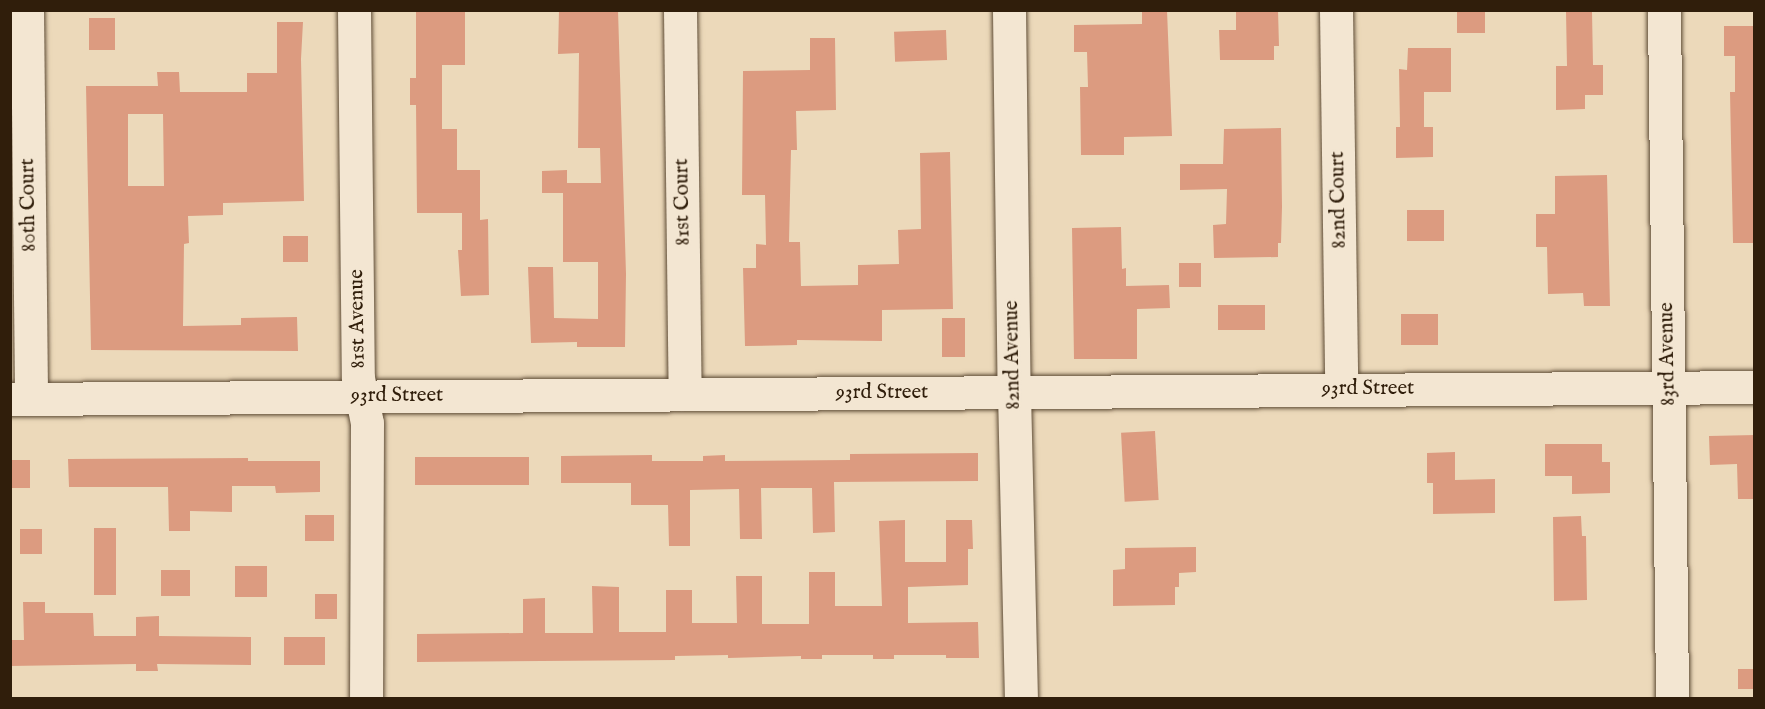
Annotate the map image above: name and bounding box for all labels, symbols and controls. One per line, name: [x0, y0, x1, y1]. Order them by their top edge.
street label: 82nd Court: [1326, 151, 1352, 249]
street label: 80th Court: [16, 158, 42, 252]
street label: 81st Court: [670, 158, 696, 246]
street label: 81st Avenue: [345, 269, 371, 369]
street label: 82nd Avenue: [999, 300, 1027, 410]
street label: 83rd Avenue: [1654, 302, 1682, 406]
street label: 93rd Street: [1322, 376, 1414, 402]
street label: 93rd Street: [836, 380, 928, 406]
street label: 93rd Street: [351, 383, 443, 409]

